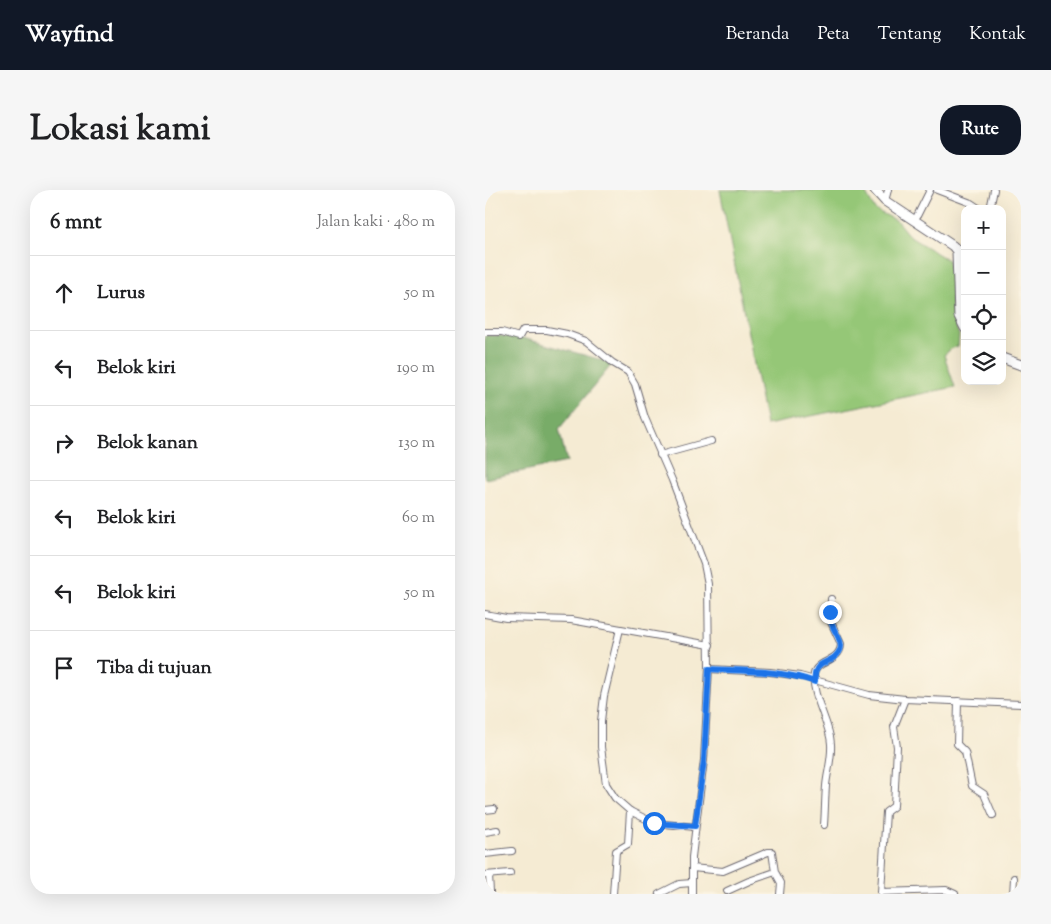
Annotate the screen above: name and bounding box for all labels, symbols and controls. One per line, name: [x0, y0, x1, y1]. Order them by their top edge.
text: Wayfind: [25, 18, 113, 52]
text: Beranda: [726, 22, 789, 48]
text: Peta: [817, 22, 850, 48]
text: Tentang: [878, 22, 941, 48]
text: Kontak: [969, 22, 1026, 48]
text: Lokasi kami: [30, 105, 211, 156]
button: Rute: [940, 105, 1021, 155]
map controls: [961, 205, 1006, 385]
button: +: [961, 205, 1006, 250]
text: 6 mnt: [50, 208, 102, 238]
text: Jalan kaki · 480 m: [317, 211, 435, 234]
button: −: [961, 250, 1006, 295]
icon: ahead: [50, 279, 78, 307]
text: Lurus: [97, 280, 145, 307]
text: 50 m: [404, 282, 435, 305]
button: locate: [961, 295, 1006, 340]
button: layers: [961, 340, 1006, 385]
icon: left: [50, 354, 78, 382]
text: Belok kiri: [97, 355, 176, 382]
text: 190 m: [397, 357, 435, 380]
icon: right: [50, 429, 78, 457]
text: Belok kanan: [97, 430, 198, 457]
text: 130 m: [398, 432, 435, 455]
icon: left: [50, 504, 78, 532]
text: Belok kiri: [97, 505, 176, 532]
text: 60 m: [402, 507, 435, 530]
icon: left: [50, 579, 78, 607]
text: Belok kiri: [97, 580, 176, 607]
text: 50 m: [404, 582, 435, 605]
route end: [819, 601, 842, 624]
icon: arrive: [50, 654, 78, 682]
text: Tiba di tujuan: [97, 655, 212, 682]
route start: [643, 812, 666, 835]

